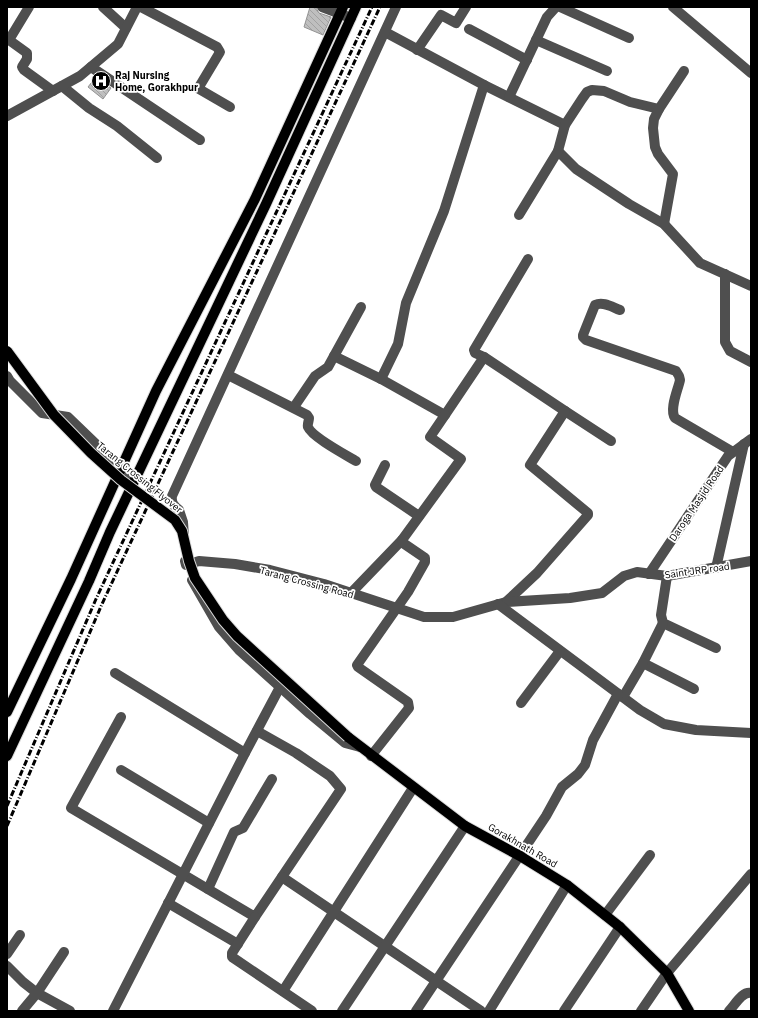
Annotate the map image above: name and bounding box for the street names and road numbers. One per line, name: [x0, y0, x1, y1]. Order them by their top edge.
street label: Tarang Crossing Flyover: [94, 439, 185, 516]
street label: Daroga Masjid Road: [666, 463, 727, 544]
street label: Saint JRP road: [664, 560, 730, 581]
street label: Tarang Crossing Road: [259, 564, 355, 601]
street label: Gorakhnath Road: [486, 820, 560, 871]

